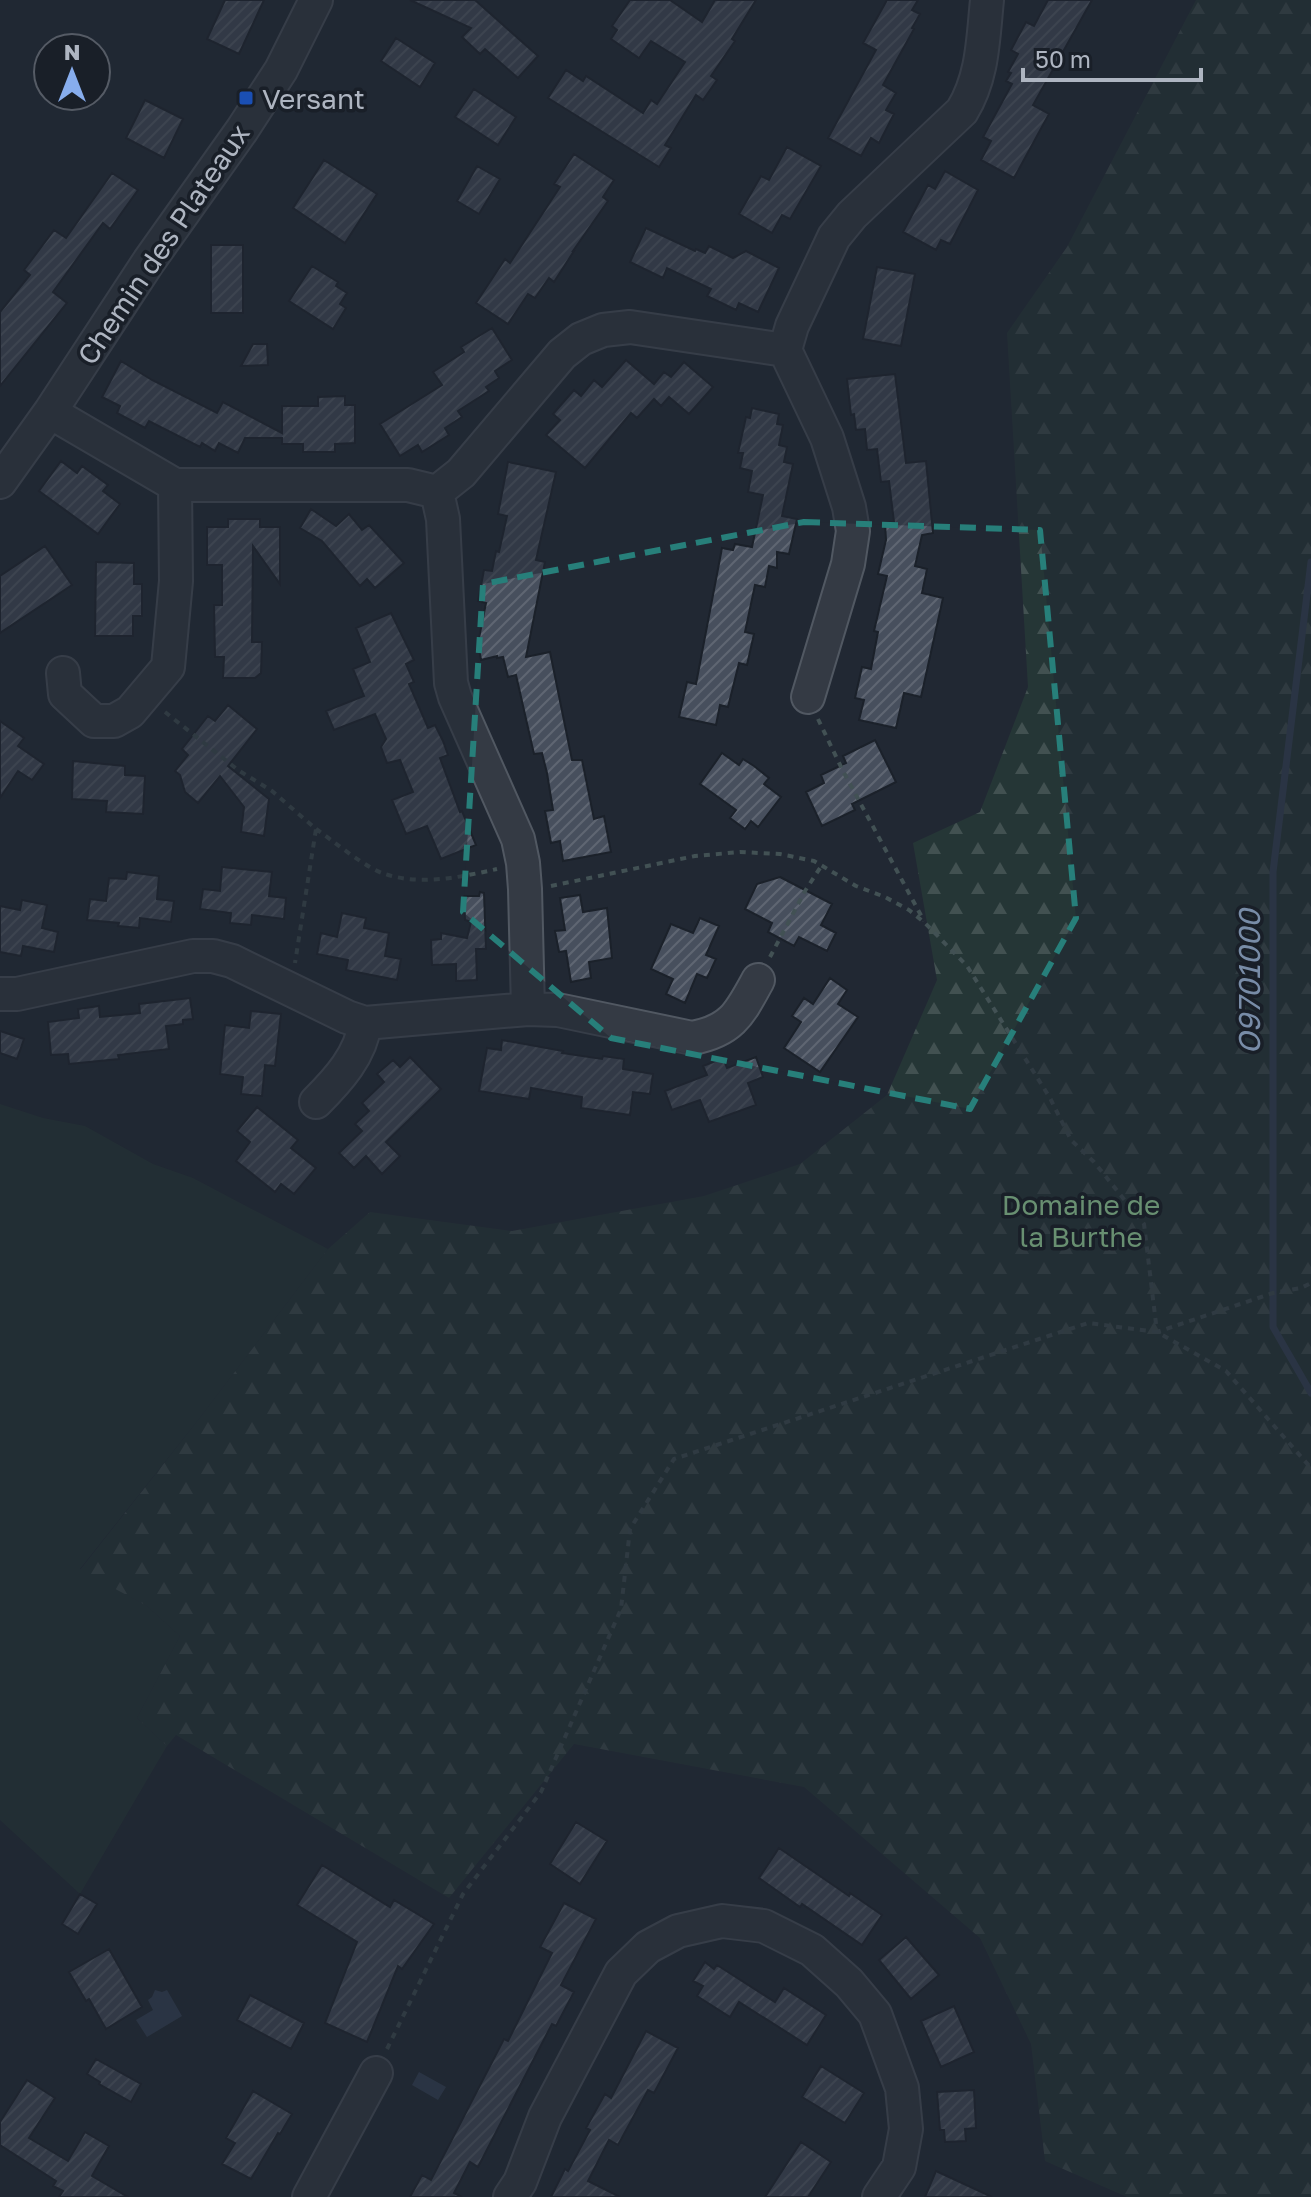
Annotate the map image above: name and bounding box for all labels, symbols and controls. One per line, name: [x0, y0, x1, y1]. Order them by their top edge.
north arrow: [32, 32, 112, 112]
scale bar: [1023, 32, 1201, 82]
text: N: [64, 38, 80, 65]
text: 50 m: [1035, 44, 1091, 73]
place label: Versant: [262, 82, 365, 115]
marker: Versant: [237, 89, 255, 107]
street label: Chemin des Plateaux: [70, 118, 256, 370]
water label: O9701000: [1231, 907, 1267, 1055]
park label: Domaine de la Burthe: [1002, 1188, 1160, 1253]

